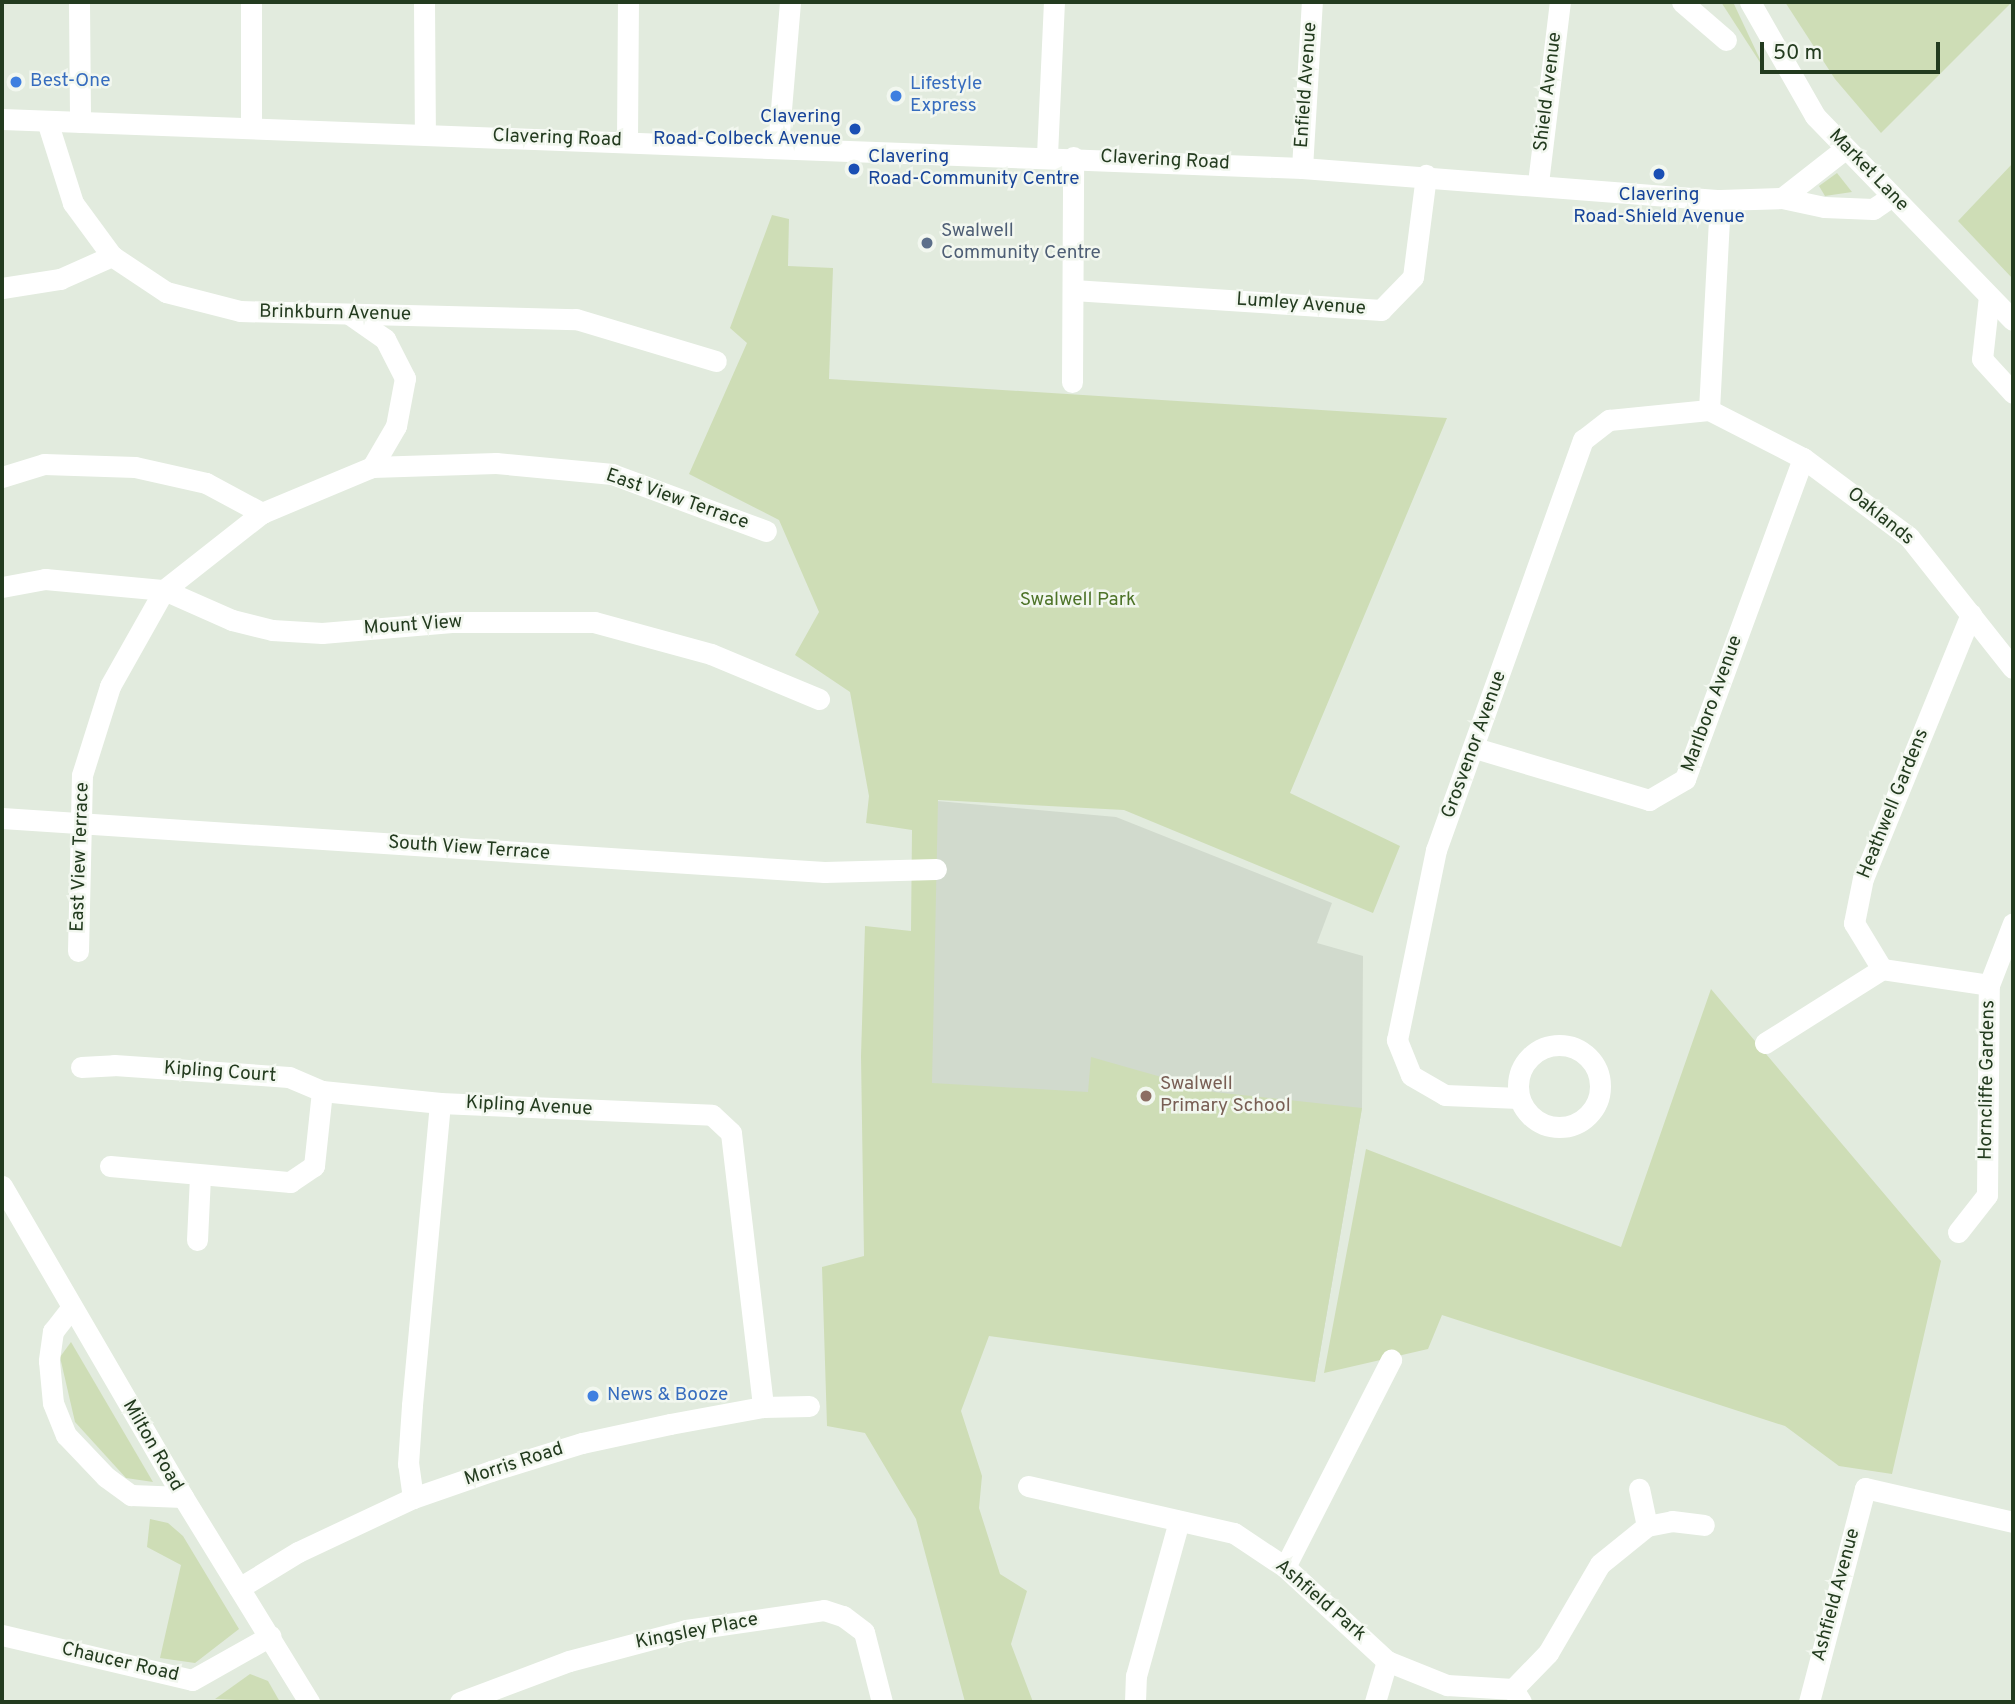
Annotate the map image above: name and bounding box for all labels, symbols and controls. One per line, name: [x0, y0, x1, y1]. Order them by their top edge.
street label: Enfield Avenue: [1291, 21, 1323, 149]
scale bar: [1763, 28, 1943, 72]
street label: Shield Avenue: [1530, 31, 1568, 153]
text: 50 m: [1773, 40, 1822, 67]
place label: Best-One: [30, 71, 110, 93]
marker: Best-One: [8, 74, 24, 90]
place label: Lifestyle Express: [910, 74, 982, 118]
marker: Lifestyle Express: [888, 88, 904, 104]
place label: Clavering Road-Colbeck Avenue: [652, 107, 841, 151]
marker: Clavering Road-Colbeck Avenue: [847, 121, 863, 137]
street label: Clavering Road: [492, 125, 622, 153]
street label: Market Lane: [1823, 125, 1913, 217]
street label: Clavering Road: [1100, 146, 1230, 176]
place label: Clavering Road-Community Centre: [868, 147, 1079, 191]
marker: Clavering Road-Community Centre: [846, 161, 862, 177]
marker: Clavering Road-Shield Avenue: [1651, 166, 1667, 182]
place label: Clavering Road-Shield Avenue: [1573, 185, 1745, 229]
place label: Swalwell Community Centre: [941, 221, 1101, 265]
marker: Swalwell Community Centre: [919, 235, 935, 251]
street label: Lumley Avenue: [1235, 289, 1367, 321]
street label: Brinkburn Avenue: [258, 301, 412, 327]
street label: East View Terrace: [602, 465, 752, 535]
street label: Oaklands: [1842, 483, 1918, 551]
park label: Swalwell Park: [1020, 590, 1136, 612]
street label: Mount View: [363, 611, 463, 641]
street label: Marlboro Avenue: [1678, 632, 1748, 776]
street label: Grosvenor Avenue: [1438, 668, 1512, 822]
street label: Heathwell Gardens: [1854, 726, 1934, 882]
street label: East View Terrace: [67, 781, 95, 933]
street label: South View Terrace: [386, 832, 552, 866]
street label: Horncliffe Gardens: [1975, 1000, 2001, 1160]
street label: Kipling Court: [163, 1058, 277, 1088]
place label: Swalwell Primary School: [1160, 1074, 1291, 1118]
marker: Swalwell Primary School: [1138, 1088, 1154, 1104]
street label: Kipling Avenue: [465, 1092, 593, 1122]
place label: News & Booze: [607, 1385, 728, 1407]
marker: News & Booze: [585, 1388, 601, 1404]
street label: Milton Road: [117, 1396, 187, 1496]
street label: Morris Road: [462, 1438, 566, 1492]
street label: Ashfield Avenue: [1808, 1526, 1866, 1664]
street label: Ashfield Park: [1270, 1555, 1370, 1647]
street label: Kingsley Place: [634, 1609, 760, 1655]
street label: Chaucer Road: [59, 1638, 181, 1688]

